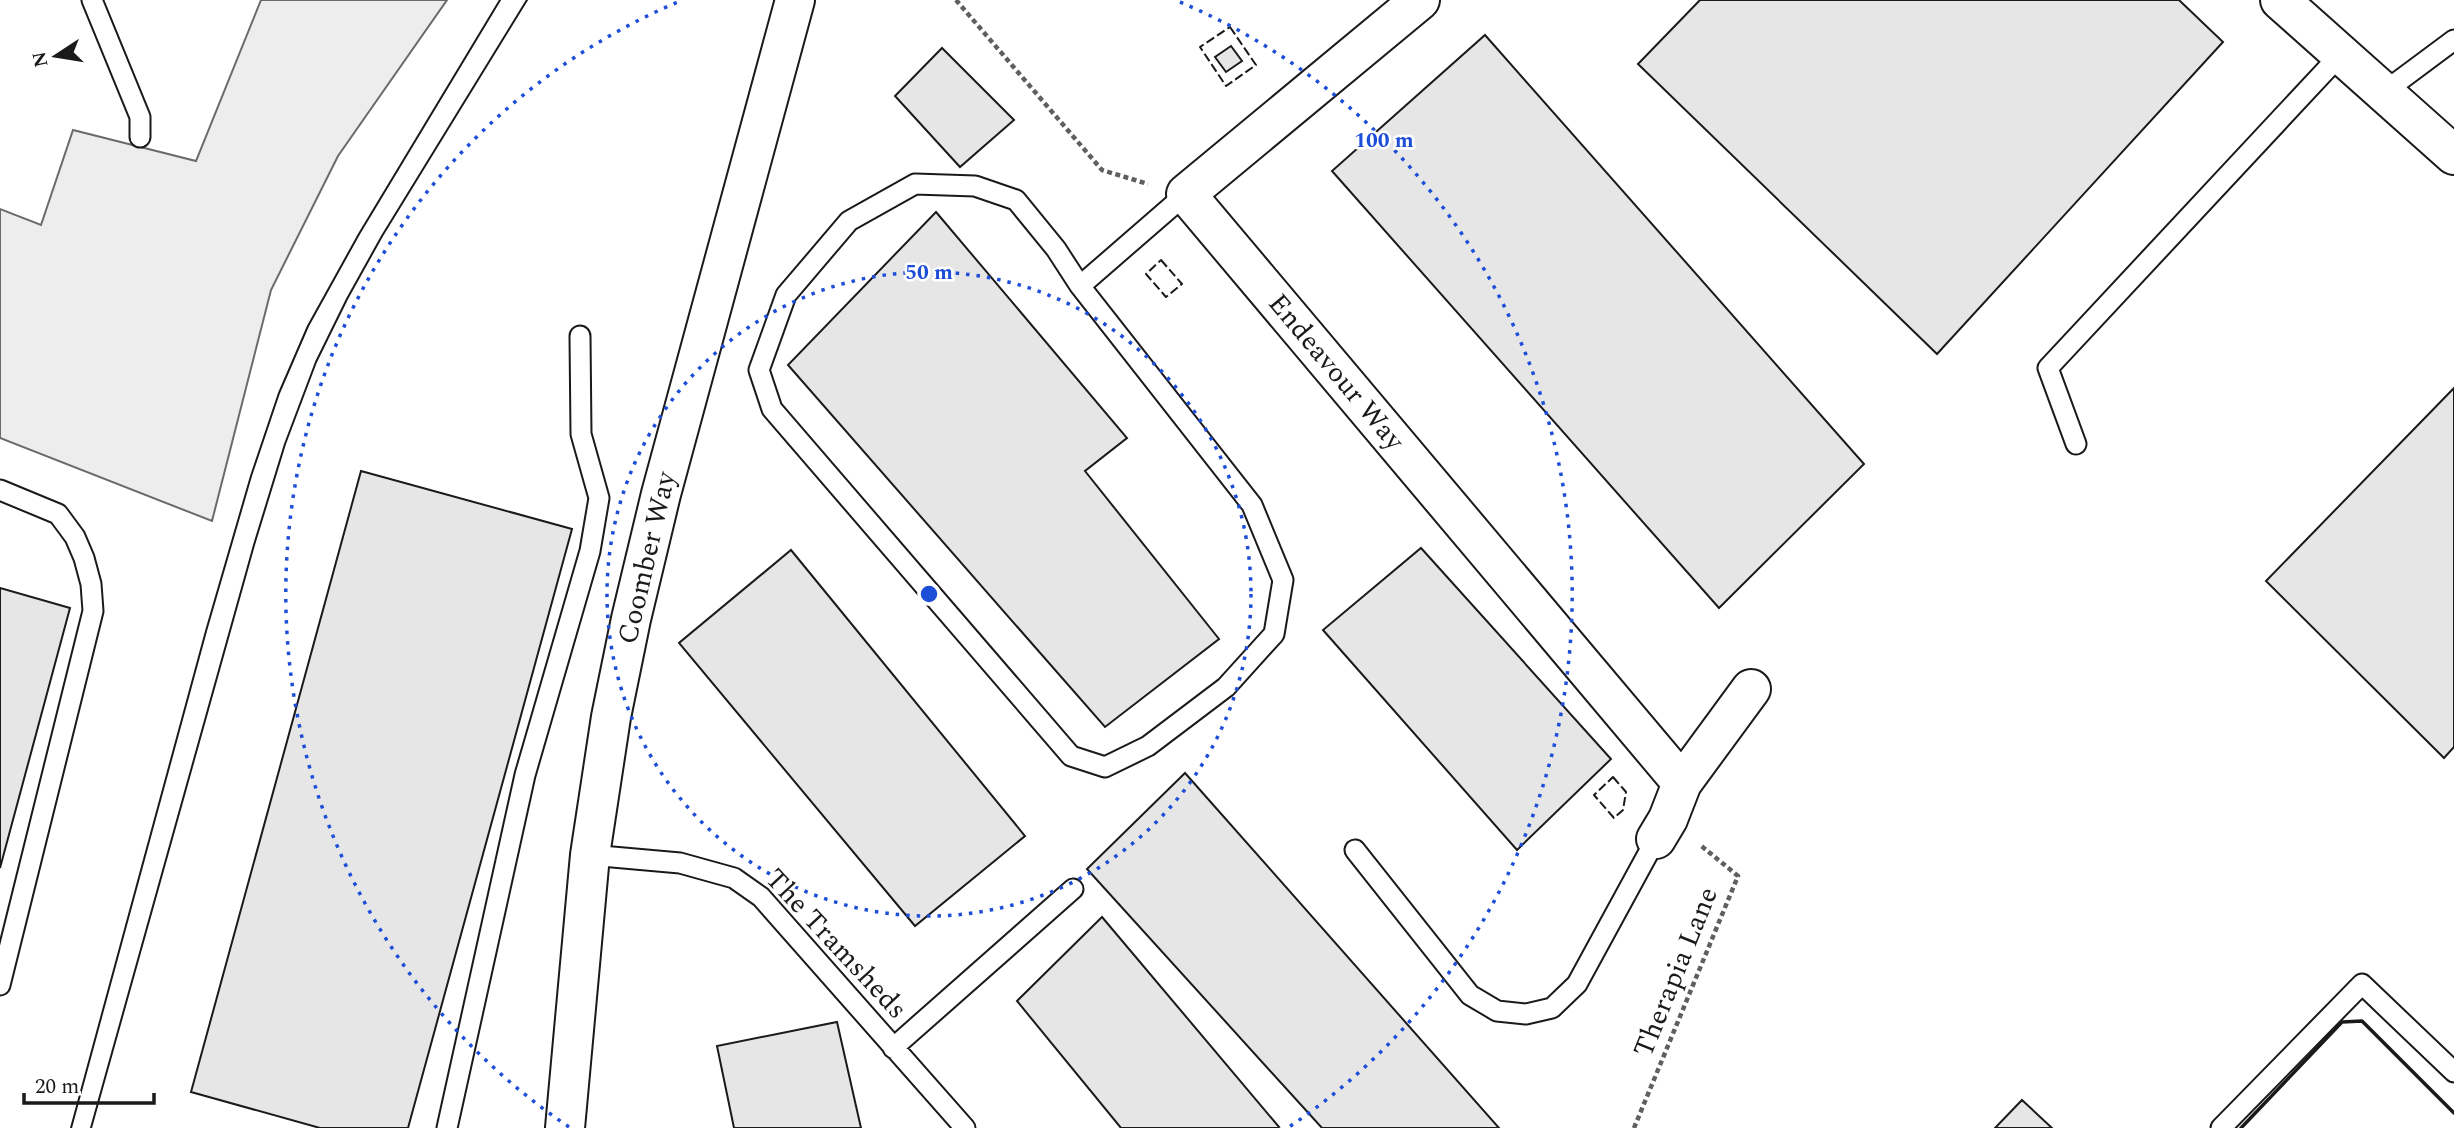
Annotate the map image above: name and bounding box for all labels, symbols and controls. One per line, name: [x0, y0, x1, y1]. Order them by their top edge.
north arrow: [21, 21, 91, 91]
text: N: [25, 49, 57, 70]
text: 100 m: [1354, 125, 1414, 157]
text: 50 m: [905, 257, 953, 289]
street label: Endeavour Way: [1257, 284, 1416, 461]
street label: Coomber Way: [606, 466, 688, 649]
centre of rings: [917, 582, 941, 606]
street label: The Tramsheds: [755, 859, 917, 1029]
street label: Therapia Lane: [1622, 880, 1730, 1064]
scale bar: [24, 1062, 154, 1106]
text: 20 m: [35, 1071, 79, 1103]

